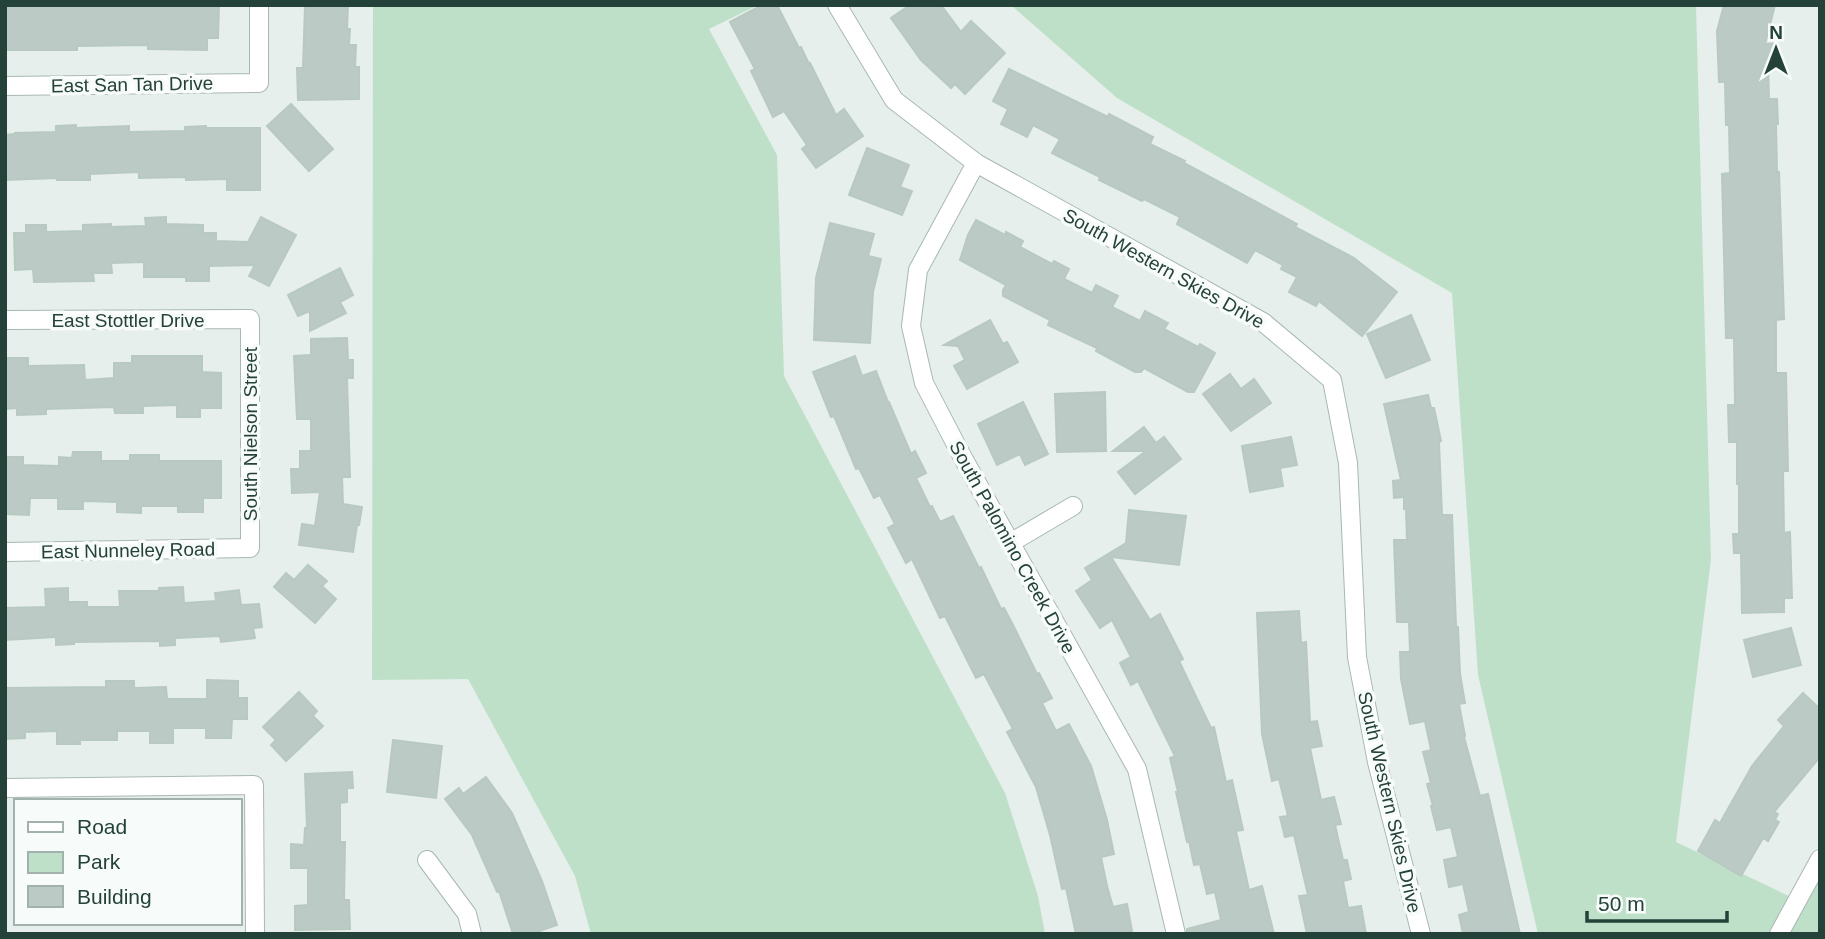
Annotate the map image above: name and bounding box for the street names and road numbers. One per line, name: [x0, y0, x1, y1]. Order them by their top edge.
street label: East San Tan Drive: [51, 73, 213, 96]
street label: South Western Skies Drive: [1060, 204, 1268, 333]
street label: East Stottler Drive: [51, 310, 205, 331]
street label: South Nielson Street: [240, 346, 261, 521]
street label: South Palomino Creek Drive: [945, 437, 1080, 657]
street label: East Nunneley Road: [41, 538, 215, 563]
street label: South Western Skies Drive: [1354, 689, 1425, 915]

